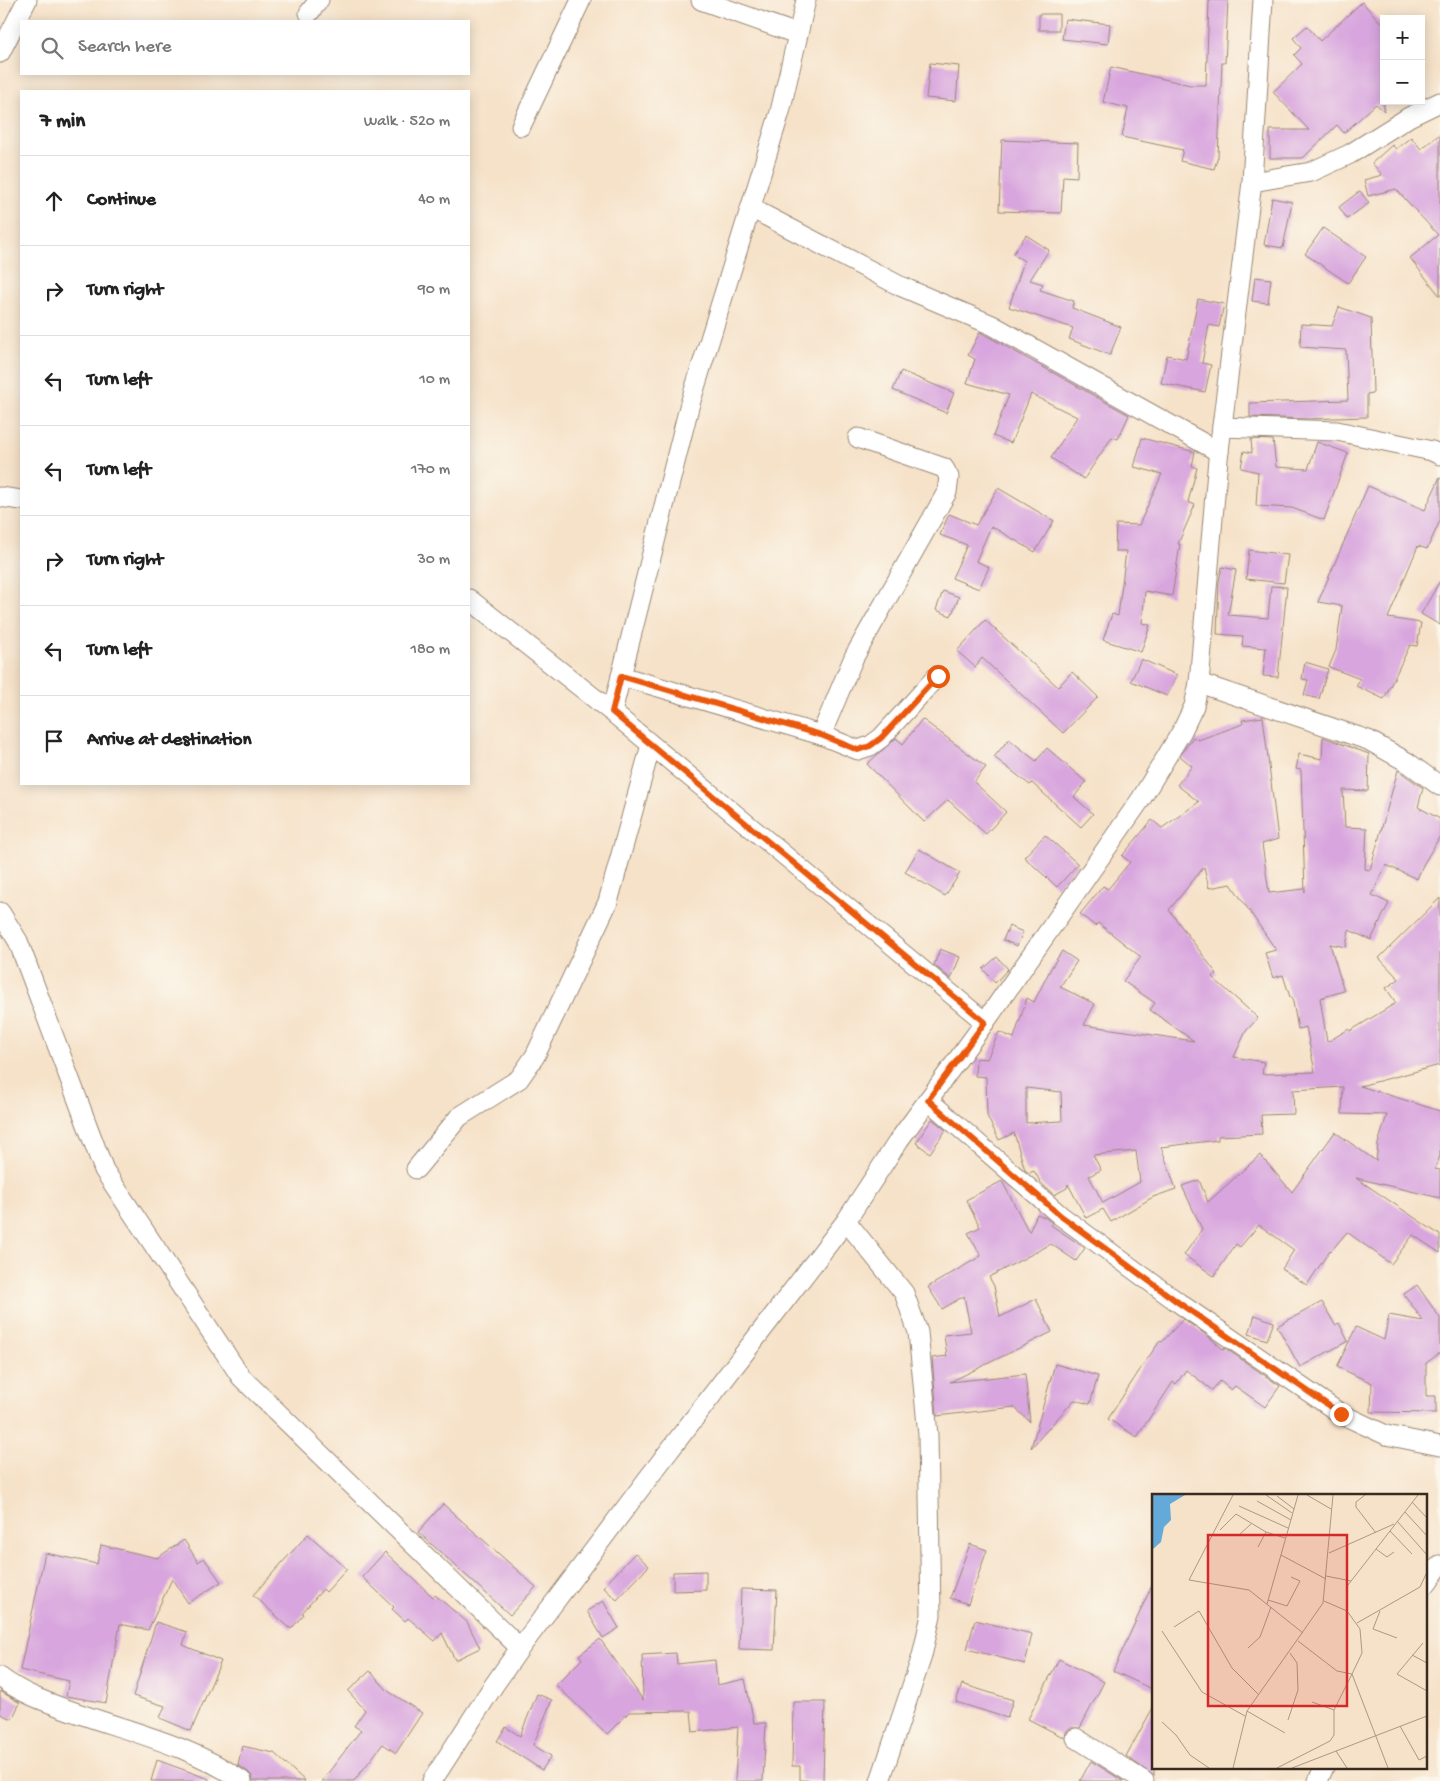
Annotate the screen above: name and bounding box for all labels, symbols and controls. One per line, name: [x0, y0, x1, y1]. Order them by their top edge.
map controls: [1380, 15, 1425, 105]
button: +: [1380, 15, 1425, 60]
search box: [20, 20, 470, 75]
icon: search: [38, 34, 66, 62]
text: Search here: [78, 36, 172, 59]
button: −: [1380, 60, 1425, 105]
text: 7 min: [40, 110, 85, 135]
text: Walk · 520 m: [364, 113, 450, 132]
icon: ahead: [40, 187, 68, 215]
text: Continue: [87, 189, 156, 212]
text: 40 m: [418, 191, 450, 210]
icon: right: [40, 277, 68, 305]
text: Turn right: [87, 279, 163, 302]
text: 90 m: [418, 281, 450, 300]
icon: left: [40, 367, 68, 395]
text: Turn left: [87, 369, 151, 392]
text: 10 m: [419, 371, 450, 390]
icon: left: [40, 457, 68, 485]
text: Turn left: [87, 459, 151, 482]
text: 170 m: [411, 461, 450, 480]
icon: right: [40, 547, 68, 575]
text: Turn right: [87, 549, 163, 572]
text: 30 m: [417, 551, 450, 570]
icon: left: [40, 637, 68, 665]
text: Turn left: [87, 639, 151, 662]
text: 180 m: [411, 641, 450, 660]
route start: [927, 665, 950, 688]
icon: arrive: [40, 727, 68, 755]
text: Arrive at destination: [87, 729, 251, 752]
route end: [1330, 1403, 1353, 1426]
inset map: [1152, 1494, 1428, 1768]

